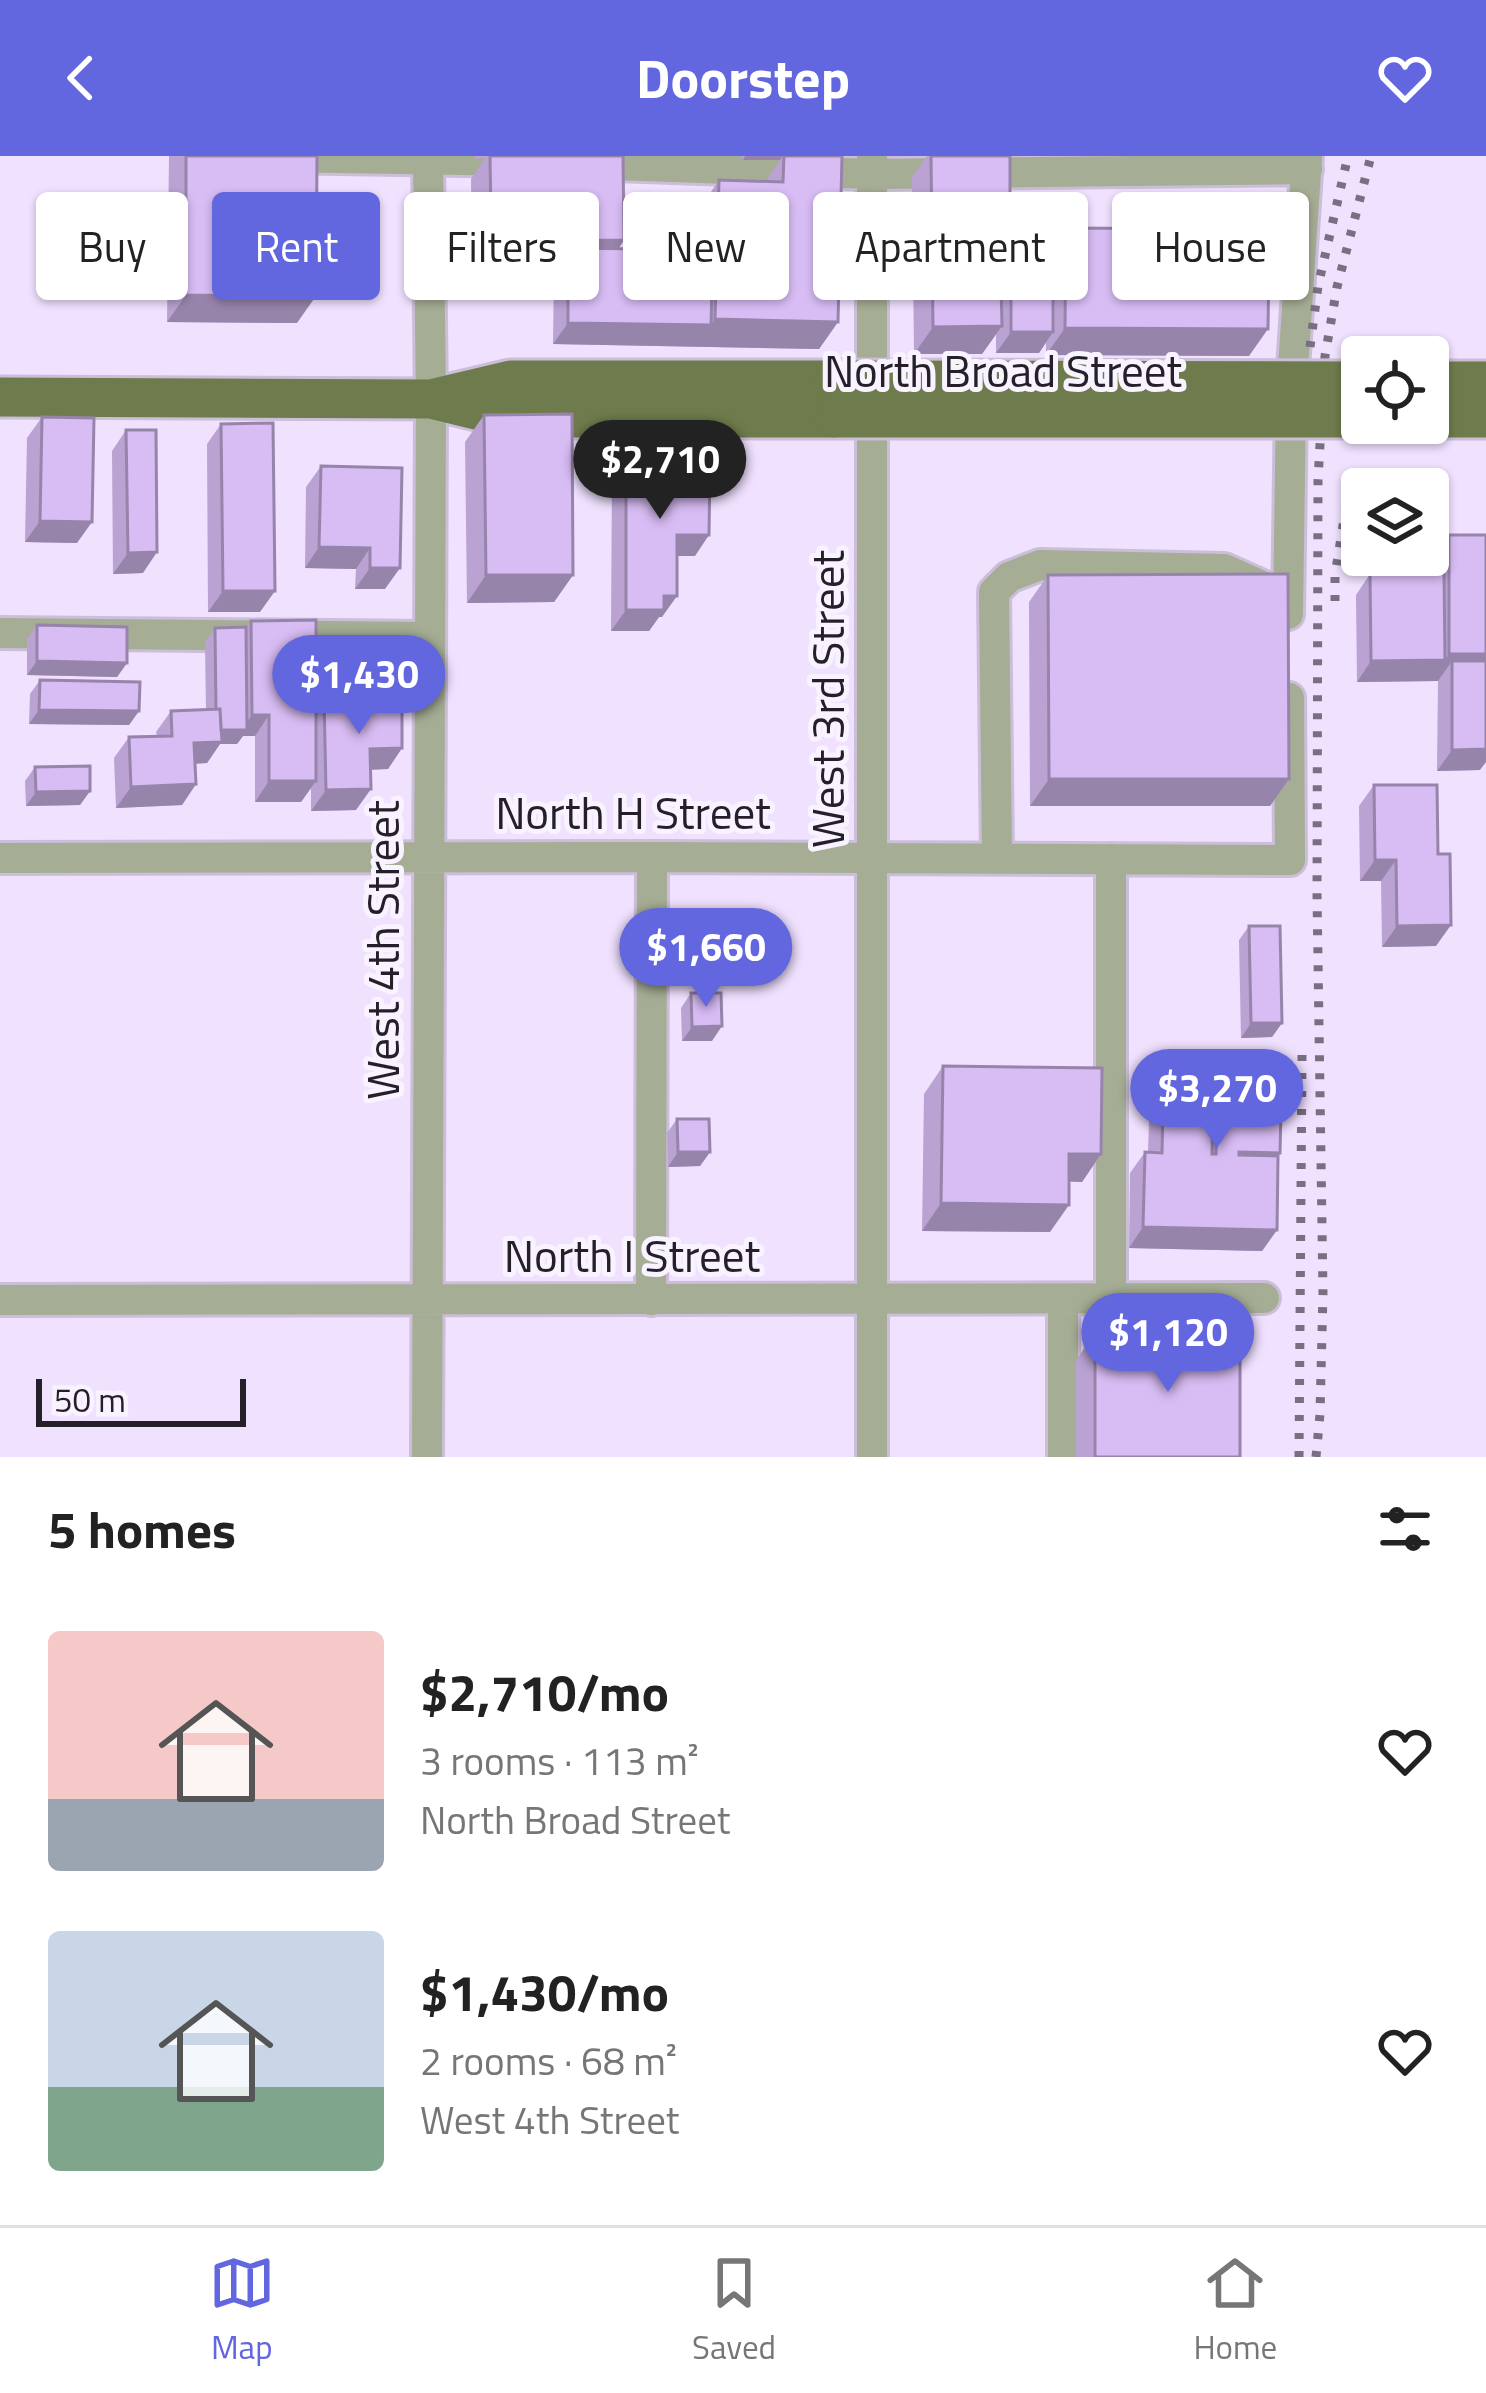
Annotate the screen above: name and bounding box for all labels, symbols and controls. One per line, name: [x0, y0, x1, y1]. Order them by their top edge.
text: Doorstep: [636, 37, 850, 119]
icon: back: [48, 45, 114, 111]
icon: heart: [1372, 45, 1438, 111]
chip: Buy: [36, 192, 188, 300]
chip: Rent: [212, 192, 380, 300]
chip: Filters: [404, 192, 599, 300]
chip: New: [623, 192, 789, 300]
chip: Apartment: [813, 192, 1088, 300]
chip: House: [1112, 192, 1309, 300]
street label: North Broad Street: [824, 336, 1182, 404]
map controls: [1341, 336, 1449, 576]
button: locate: [1341, 336, 1449, 444]
pin: $2,710: [562, 420, 758, 522]
text: $2,710: [600, 429, 720, 488]
button: layers: [1341, 468, 1449, 576]
street label: West 3rd Street: [793, 550, 861, 848]
pin: $1,430: [261, 635, 457, 737]
text: $1,430: [299, 644, 419, 703]
street label: North H Street: [495, 778, 771, 846]
street label: West 4th Street: [348, 800, 416, 1100]
pin: $1,660: [608, 908, 804, 1010]
text: $1,660: [646, 917, 766, 976]
pin: $3,270: [1119, 1049, 1315, 1151]
text: $3,270: [1157, 1058, 1277, 1117]
street label: North I Street: [504, 1221, 760, 1289]
pin: $1,120: [1070, 1293, 1266, 1395]
text: $1,120: [1108, 1302, 1228, 1361]
scale bar: [36, 1373, 246, 1426]
text: 50 m: [54, 1375, 126, 1425]
text: 5 homes: [48, 1490, 236, 1568]
icon: filters: [1372, 1496, 1438, 1562]
text: $2,710/mo: [420, 1653, 669, 1731]
icon: home: [144, 1679, 288, 1823]
icon: heart: [1372, 1718, 1438, 1784]
text: 3 rooms · 113 m²: [420, 1731, 699, 1790]
text: North Broad Street: [420, 1790, 730, 1849]
text: $1,430/mo: [420, 1953, 669, 2031]
icon: home: [144, 1979, 288, 2123]
icon: heart: [1372, 2018, 1438, 2084]
text: 2 rooms · 68 m²: [420, 2031, 677, 2090]
text: West 4th Street: [420, 2090, 679, 2149]
tab: Map: [209, 2250, 275, 2372]
tab: Saved: [692, 2250, 776, 2372]
tab: Home: [1193, 2250, 1277, 2372]

